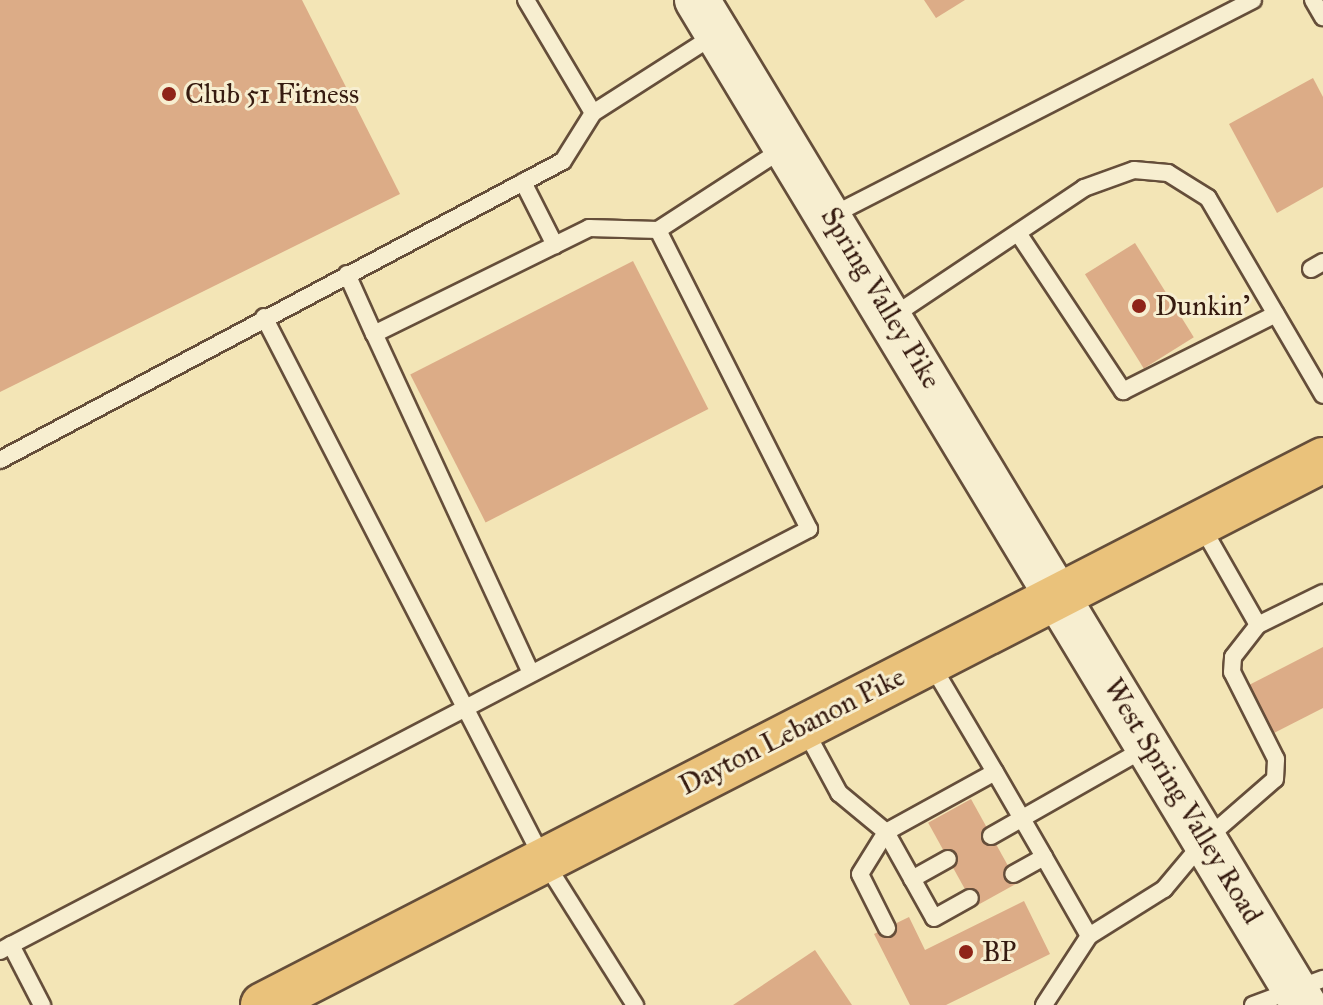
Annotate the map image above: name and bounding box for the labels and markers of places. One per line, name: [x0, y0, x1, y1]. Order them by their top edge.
place label: Club 51 Fitness: [185, 77, 359, 111]
marker: Club 51 Fitness: [160, 85, 178, 103]
place label: Dunkin': [1155, 289, 1250, 323]
marker: Dunkin': [1130, 297, 1148, 315]
place label: BP: [982, 935, 1016, 969]
marker: BP: [957, 943, 975, 961]

